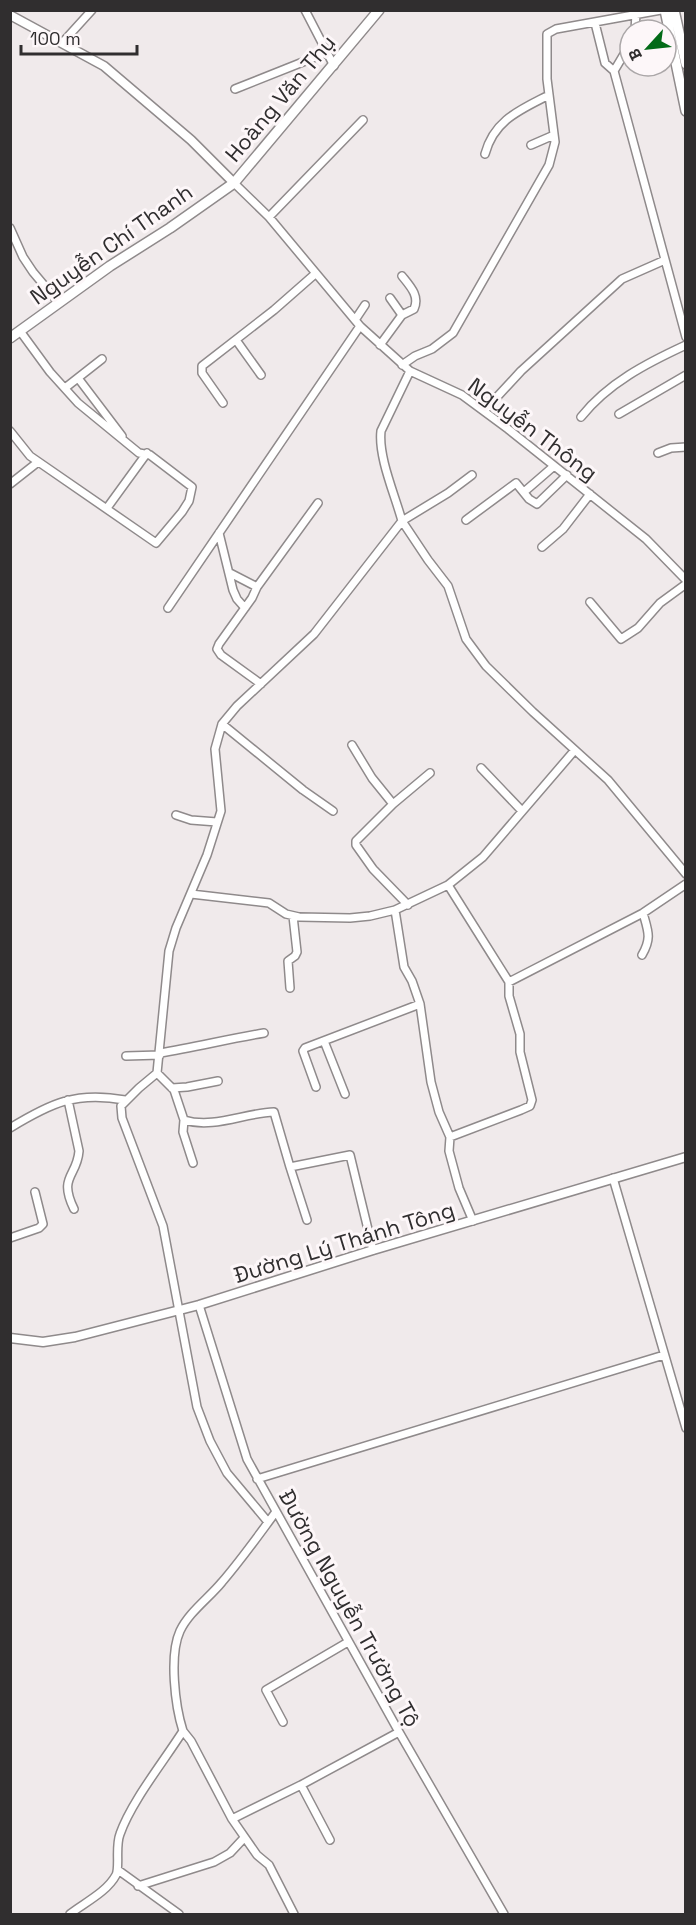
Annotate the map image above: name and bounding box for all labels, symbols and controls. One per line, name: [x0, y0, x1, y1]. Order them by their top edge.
scale bar: [21, 18, 136, 56]
north arrow: [618, 18, 678, 78]
text: 100 m: [30, 27, 81, 50]
street label: Hoàng Văn Thụ: [219, 29, 341, 167]
text: B: [623, 45, 647, 64]
street label: Nguyễn Chí Thanh: [24, 177, 198, 311]
street label: Nguyễn Thông: [463, 371, 603, 487]
street label: Đường Lý Thánh Tông: [230, 1195, 458, 1289]
street label: Đường Nguyễn Trường Tộ: [273, 1484, 427, 1732]

